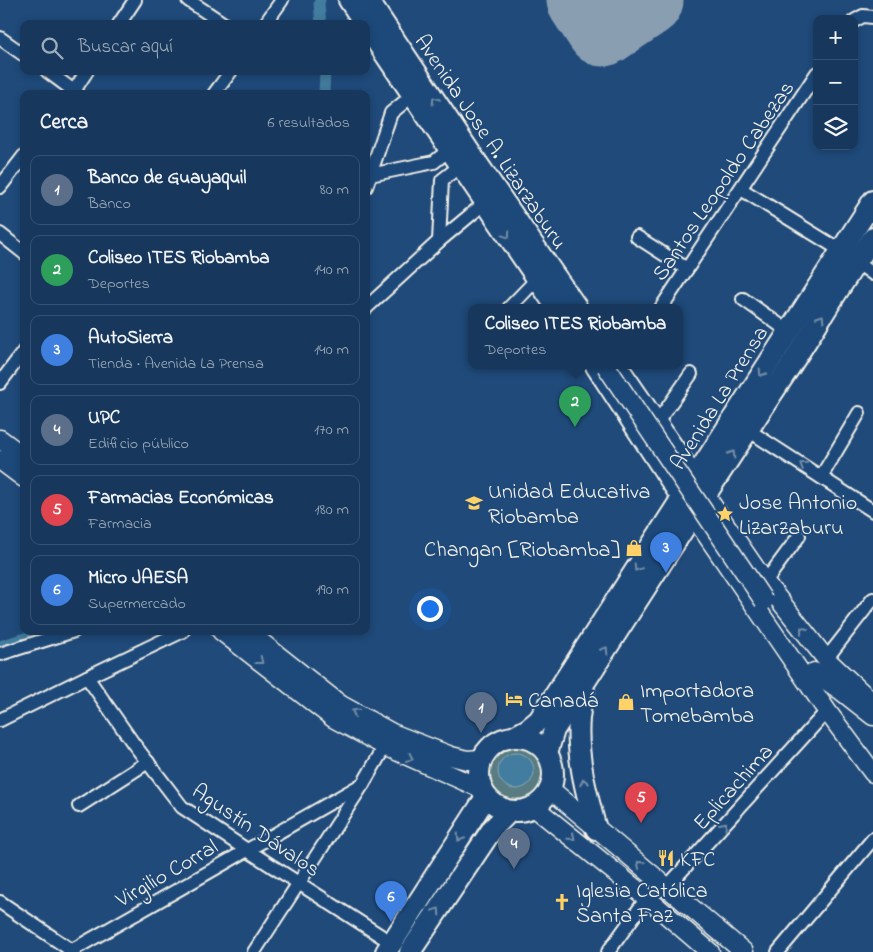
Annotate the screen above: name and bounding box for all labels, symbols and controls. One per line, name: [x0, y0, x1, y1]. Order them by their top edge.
map controls: [813, 15, 858, 150]
button: +: [813, 15, 858, 60]
search box: [20, 20, 370, 75]
street label: Avenida Jose A. Lizarzaburu: [405, 28, 574, 257]
icon: search: [38, 34, 66, 62]
text: Buscar aquí: [78, 34, 173, 61]
button: −: [813, 60, 858, 105]
street label: Santos Leopoldo Cabezas: [645, 75, 804, 288]
one-way arrow: [432, 96, 441, 105]
button: layers: [813, 105, 858, 150]
text: Cerca: [40, 108, 88, 138]
text: 6 resultados: [267, 111, 350, 135]
text: Banco de Guayaquil: [88, 165, 247, 192]
text: 1: [54, 178, 60, 202]
text: 80 m: [320, 178, 349, 202]
text: Banco: [88, 192, 131, 216]
one-way arrow: [501, 229, 511, 238]
text: Coliseo ITES Riobamba: [88, 245, 270, 272]
text: 2: [53, 258, 61, 282]
text: 140 m: [314, 258, 349, 282]
text: Deportes: [88, 272, 150, 296]
popup: [468, 304, 683, 369]
text: Coliseo ITES Riobamba: [485, 311, 666, 338]
one-way arrow: [814, 315, 824, 324]
street label: Avenida La Prensa: [663, 320, 778, 477]
text: AutoSierra: [88, 325, 173, 352]
text: 3: [54, 338, 60, 362]
text: 140 m: [314, 338, 349, 362]
text: Deportes: [485, 338, 546, 362]
text: Tienda · Avenida La Prensa: [88, 352, 264, 376]
one-way arrow: [758, 367, 768, 376]
pin: 2: [559, 386, 591, 427]
text: UPC: [88, 405, 120, 432]
text: 4: [54, 418, 60, 442]
text: 170 m: [314, 418, 349, 442]
text: Edificio público: [88, 432, 189, 456]
one-way arrow: [726, 451, 735, 460]
one-way arrow: [799, 462, 808, 472]
place label: Unidad Educativa Riobamba: [488, 477, 650, 534]
text: Farmacias Económicas: [88, 485, 274, 512]
place label: Jose Antonio Lizarzaburu: [739, 488, 857, 545]
school or university icon: Unidad Educativa Riobamba: [464, 493, 484, 513]
text: 5: [52, 498, 62, 522]
text: 180 m: [315, 498, 349, 522]
place icon: Jose Antonio Lizarzaburu: [715, 504, 735, 524]
text: Farmacia: [88, 512, 152, 536]
pin: 3: [650, 532, 682, 573]
place label: Changan [Riobamba]: [424, 535, 620, 568]
shop icon: Changan [Riobamba]: [624, 538, 644, 558]
one-way arrow: [633, 563, 643, 572]
text: Micro JAESA: [88, 565, 188, 592]
text: 6: [53, 578, 61, 602]
text: 190 m: [316, 578, 349, 602]
text: Supermercado: [88, 592, 186, 616]
your location: [417, 596, 443, 622]
one-way arrow: [800, 627, 809, 636]
one-way arrow: [599, 647, 609, 656]
one-way arrow: [254, 655, 263, 664]
place label: Importadora Tomebamba: [640, 676, 754, 733]
place label: Canadá: [528, 686, 598, 718]
hotel icon: Canadá: [504, 689, 524, 709]
pin: 1: [465, 692, 497, 733]
shop icon: Importadora Tomebamba: [616, 692, 636, 712]
one-way arrow: [352, 709, 361, 719]
street label: Eplicachima: [687, 738, 782, 839]
one-way arrow: [405, 752, 414, 762]
street label: Agustín Dávalos: [184, 777, 326, 887]
one-way arrow: [579, 777, 590, 786]
pin: 5: [625, 782, 657, 823]
one-way arrow: [718, 822, 727, 831]
pin: 4: [498, 828, 530, 869]
street label: Virgilio Corral: [110, 832, 225, 918]
one-way arrow: [457, 832, 466, 842]
one-way arrow: [566, 832, 575, 841]
place label: KFC: [680, 845, 715, 877]
restaurant icon: KFC: [656, 848, 676, 868]
one-way arrow: [637, 861, 646, 870]
place label: Iglesia Católica Santa Faz: [576, 876, 708, 933]
pin: 6: [375, 881, 407, 922]
church icon: Iglesia Católica Santa Faz: [552, 892, 572, 912]
one-way arrow: [431, 908, 440, 917]

